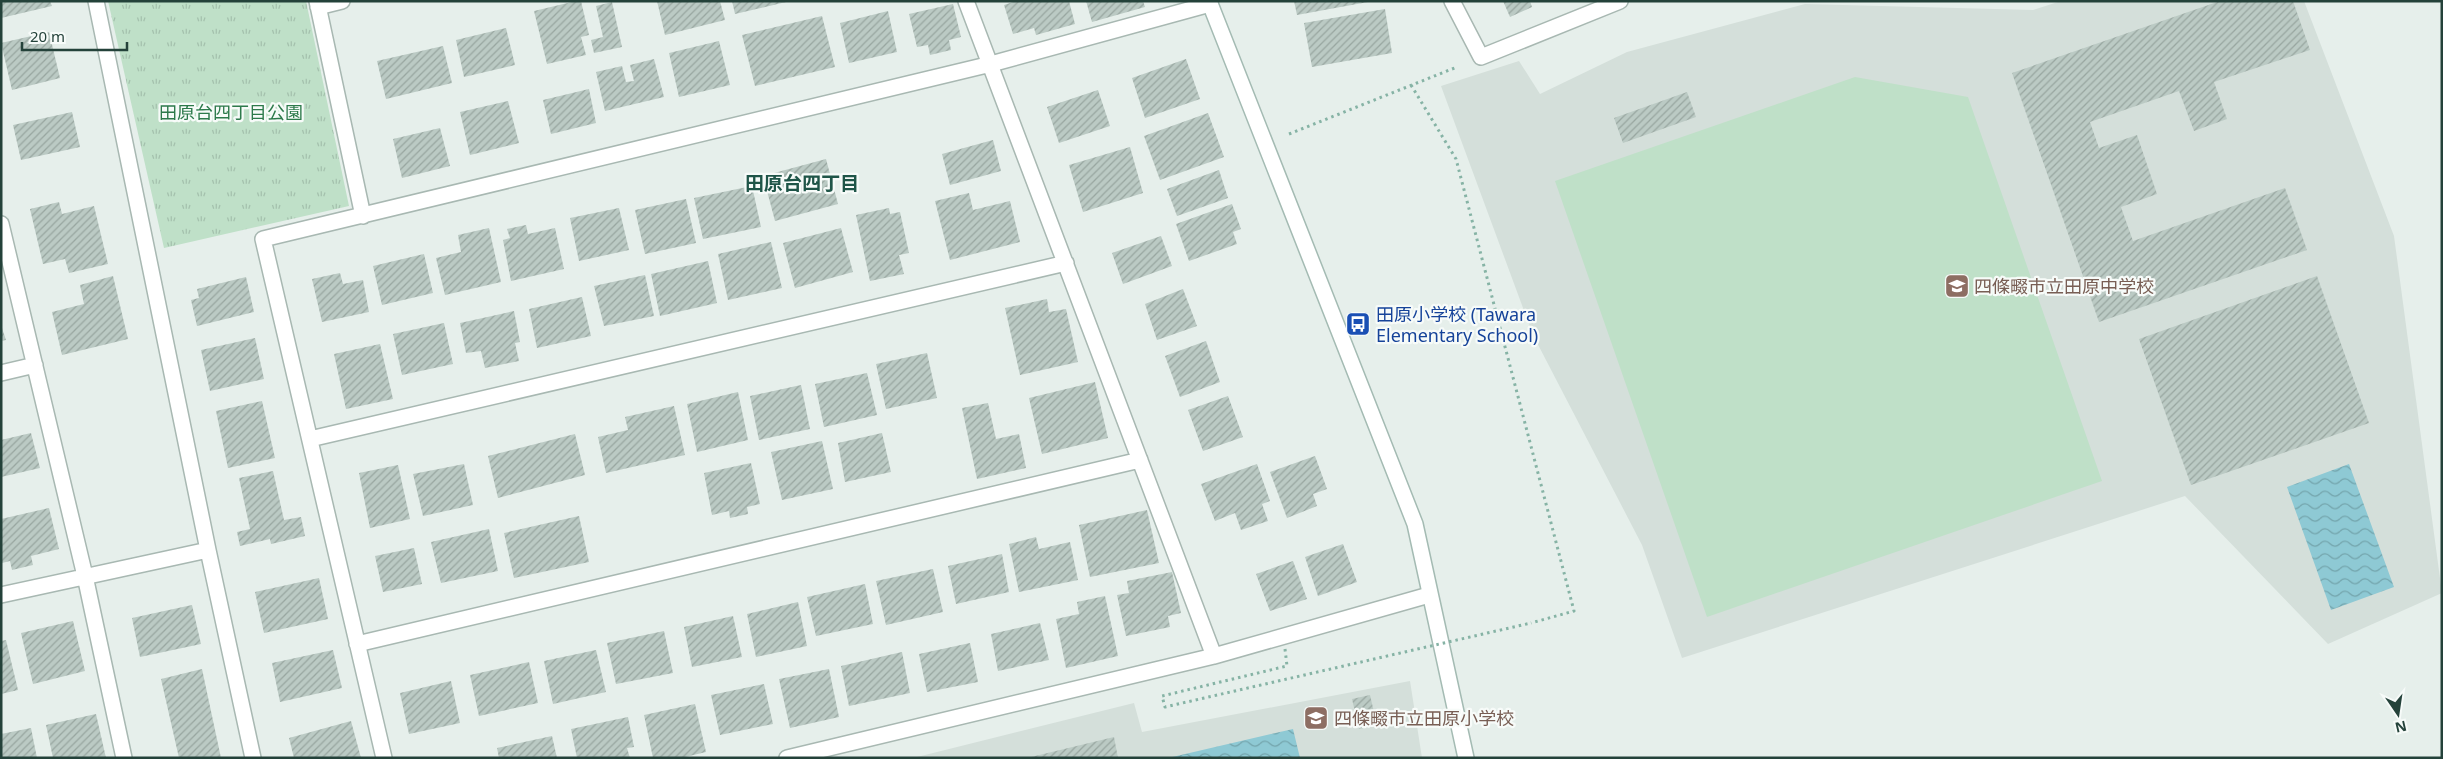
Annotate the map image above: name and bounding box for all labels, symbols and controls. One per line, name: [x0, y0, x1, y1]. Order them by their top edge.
scale bar: [22, 20, 128, 52]
text: 20 m: [30, 26, 65, 46]
park label: 田原台四丁目公園: [159, 100, 303, 124]
district label: 田原台四丁目: [745, 170, 859, 196]
school or university icon: 四條畷市立田原中学校: [1944, 273, 1970, 299]
place label: 四條畷市立田原中学校: [1974, 274, 2154, 298]
place label: 田原小学校 (Tawara Elementary School): [1376, 302, 1538, 347]
bus stop icon: 田原小学校 (Tawara Elementary School): [1345, 311, 1371, 337]
north arrow: [2373, 689, 2423, 739]
school or university icon: 四條畷市立田原小学校: [1303, 705, 1329, 731]
place label: 四條畷市立田原小学校: [1334, 706, 1514, 730]
text: N: [2393, 717, 2409, 738]

